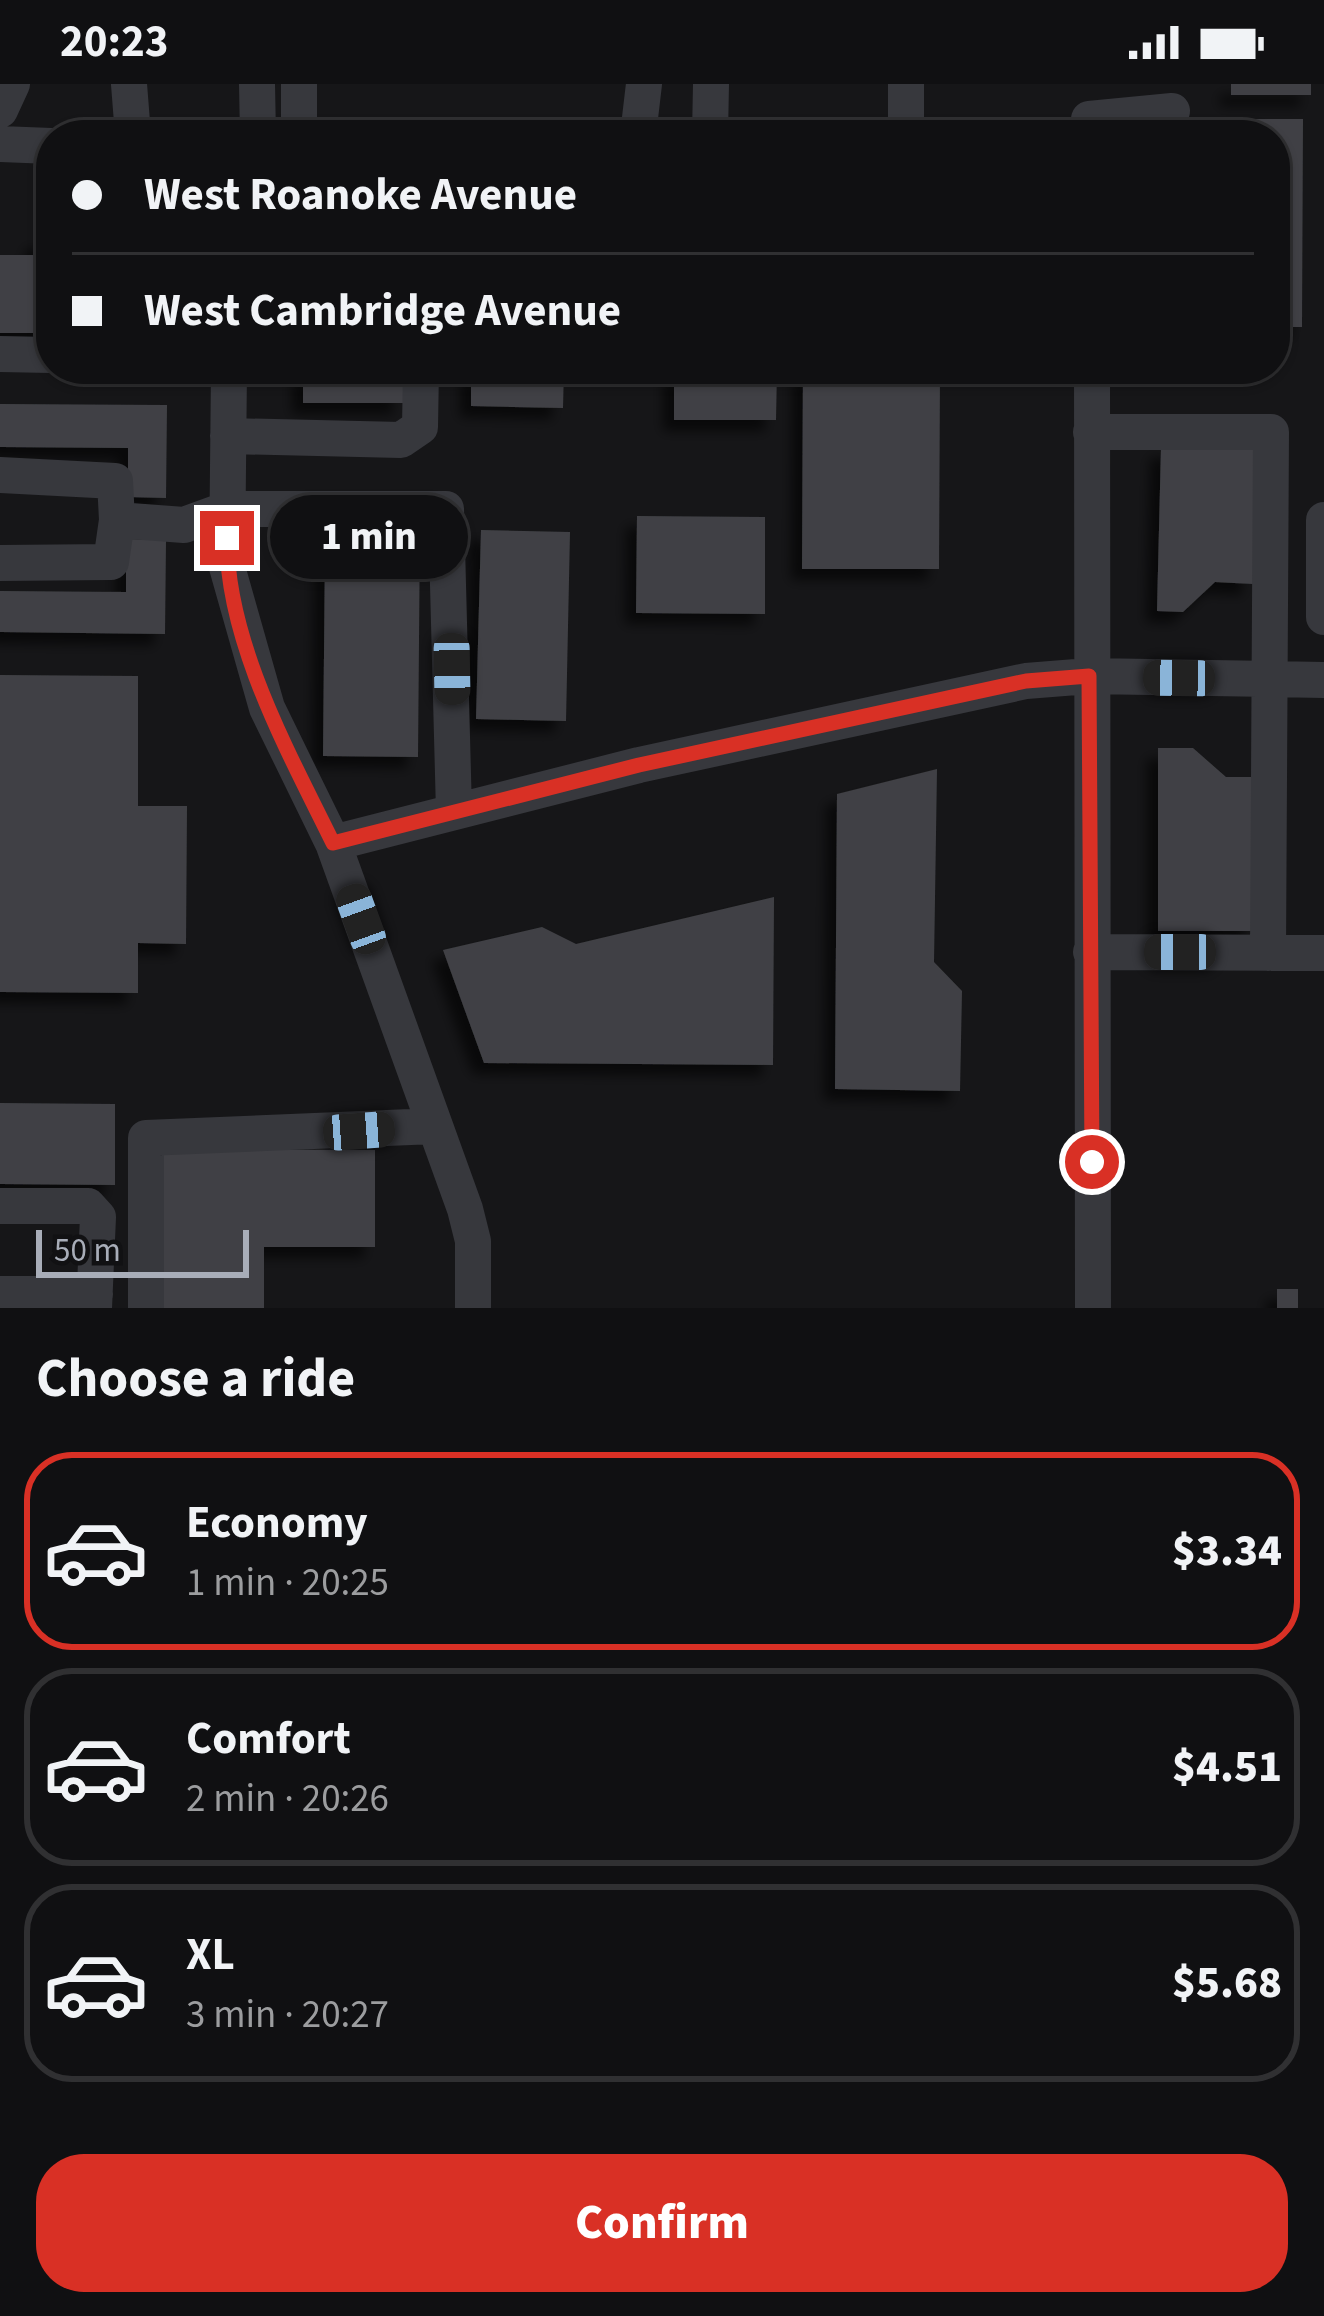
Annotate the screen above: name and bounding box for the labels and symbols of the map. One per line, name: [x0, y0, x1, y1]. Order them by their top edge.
callout: 1 min: [269, 496, 467, 580]
route end: [200, 511, 254, 565]
car: [433, 633, 471, 705]
car: [1143, 659, 1215, 697]
car: [332, 879, 390, 959]
car: [1144, 934, 1216, 970]
car: [322, 1111, 396, 1151]
route start: [1065, 1135, 1119, 1189]
scale bar: [36, 1224, 249, 1277]

